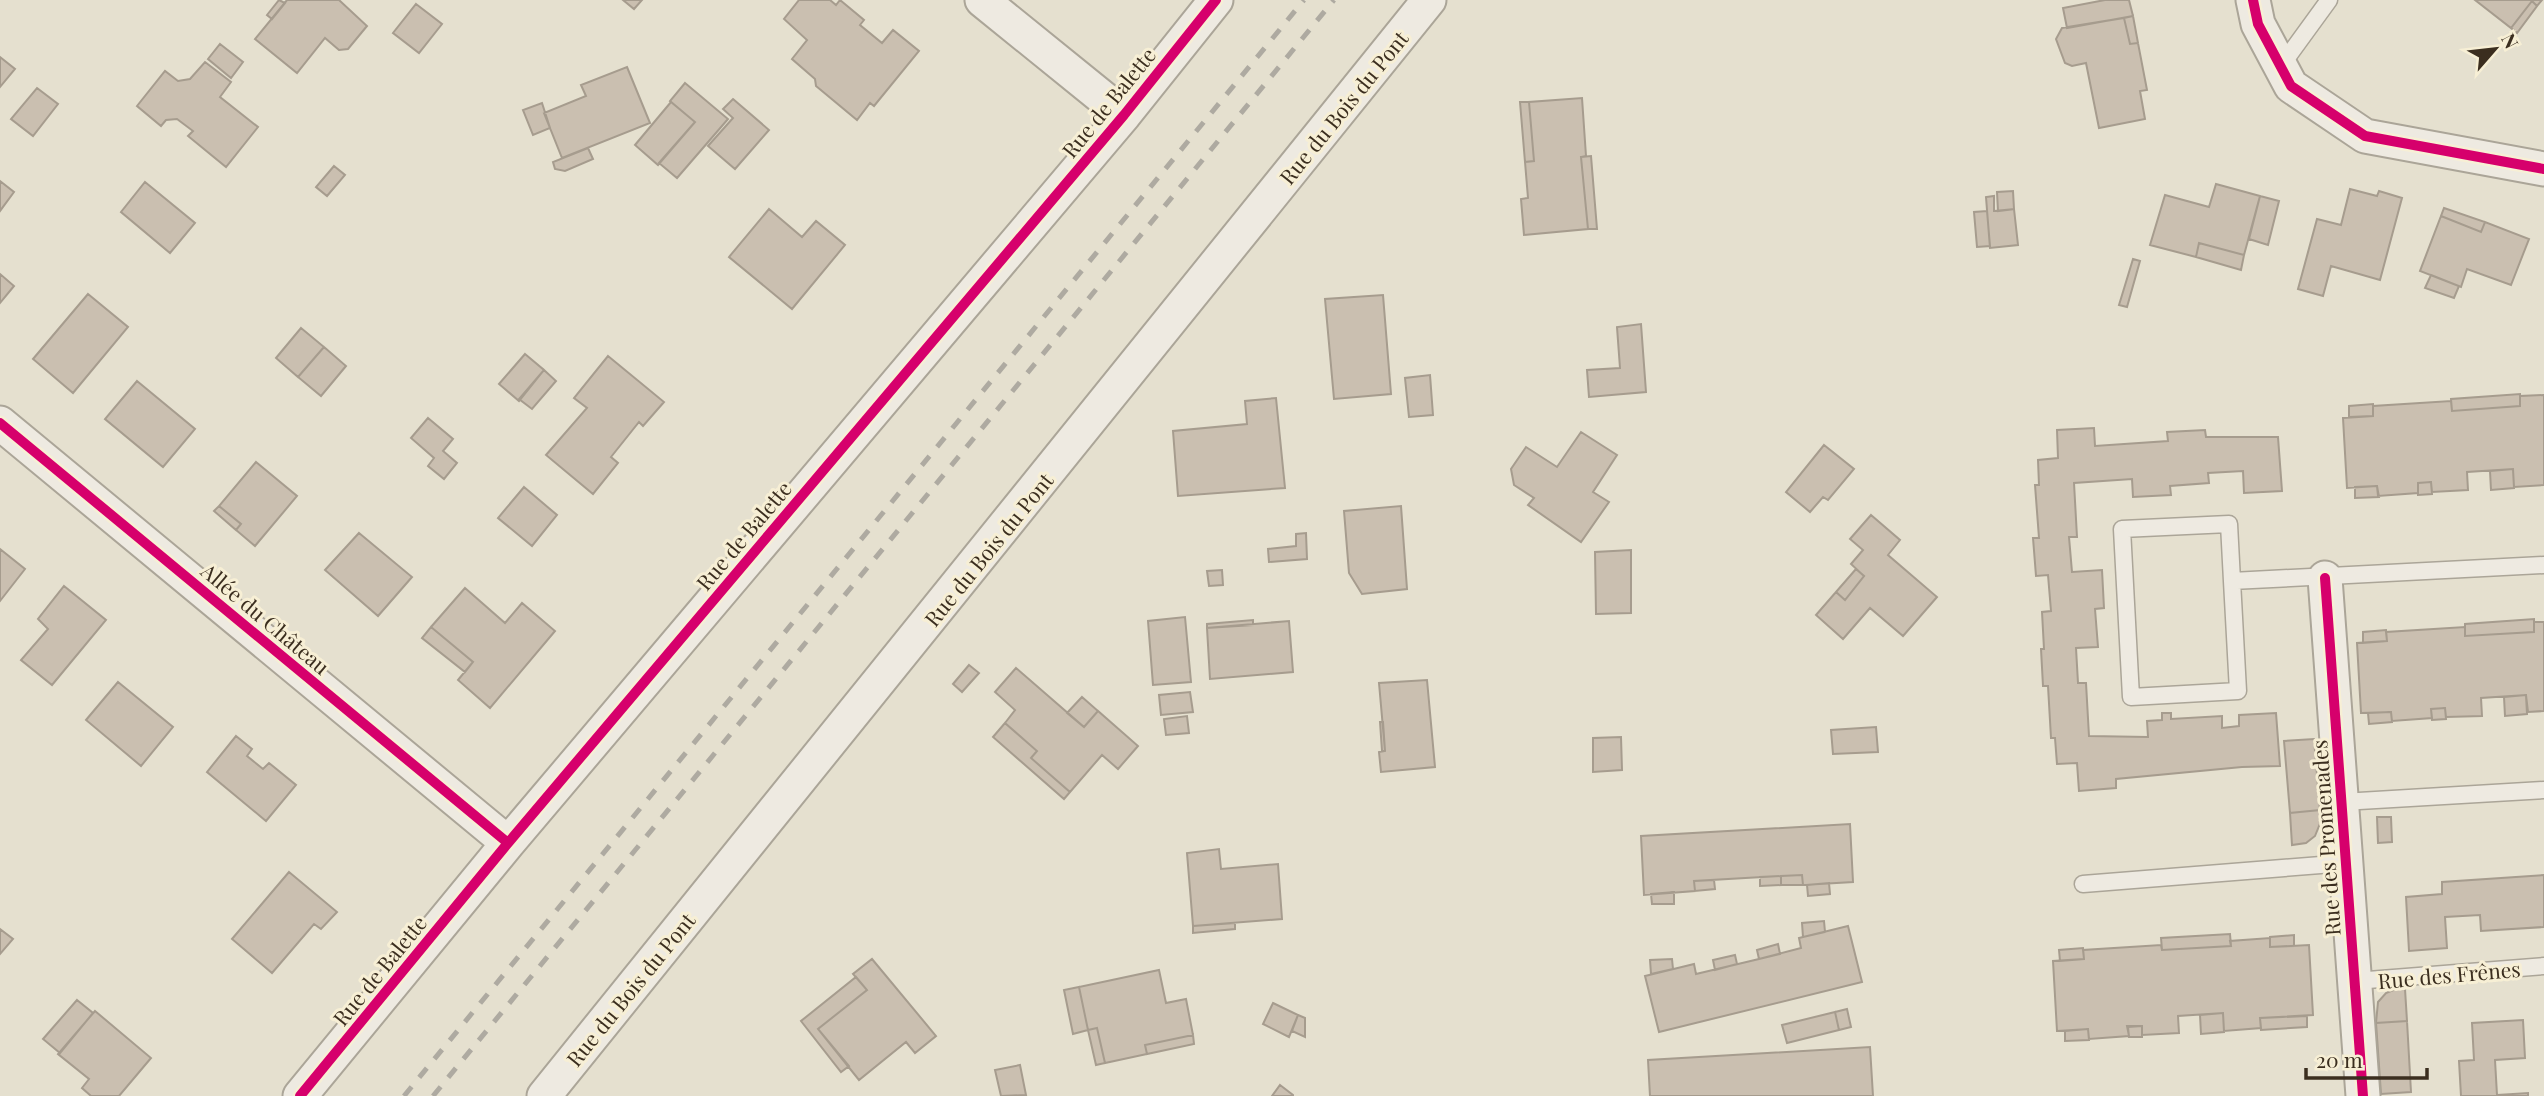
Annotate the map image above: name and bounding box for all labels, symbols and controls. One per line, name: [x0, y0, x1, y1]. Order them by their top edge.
north arrow: [2460, 14, 2530, 84]
street label: Rue du Bois du Pont: [1272, 24, 1414, 190]
text: N: [2496, 28, 2526, 53]
street label: Rue de Balette: [1055, 41, 1161, 163]
street label: Rue du Bois du Pont: [917, 466, 1059, 632]
street label: Rue de Balette: [689, 475, 797, 595]
street label: Allée du Château: [195, 555, 336, 680]
street label: Rue des Promenades: [2304, 739, 2346, 937]
street label: Rue du Bois du Pont: [559, 906, 701, 1072]
street label: Rue de Balette: [326, 909, 432, 1031]
street label: Rue des Frênes: [2376, 954, 2522, 994]
scale bar: [2306, 1036, 2427, 1080]
text: 20 m: [2316, 1045, 2363, 1073]

